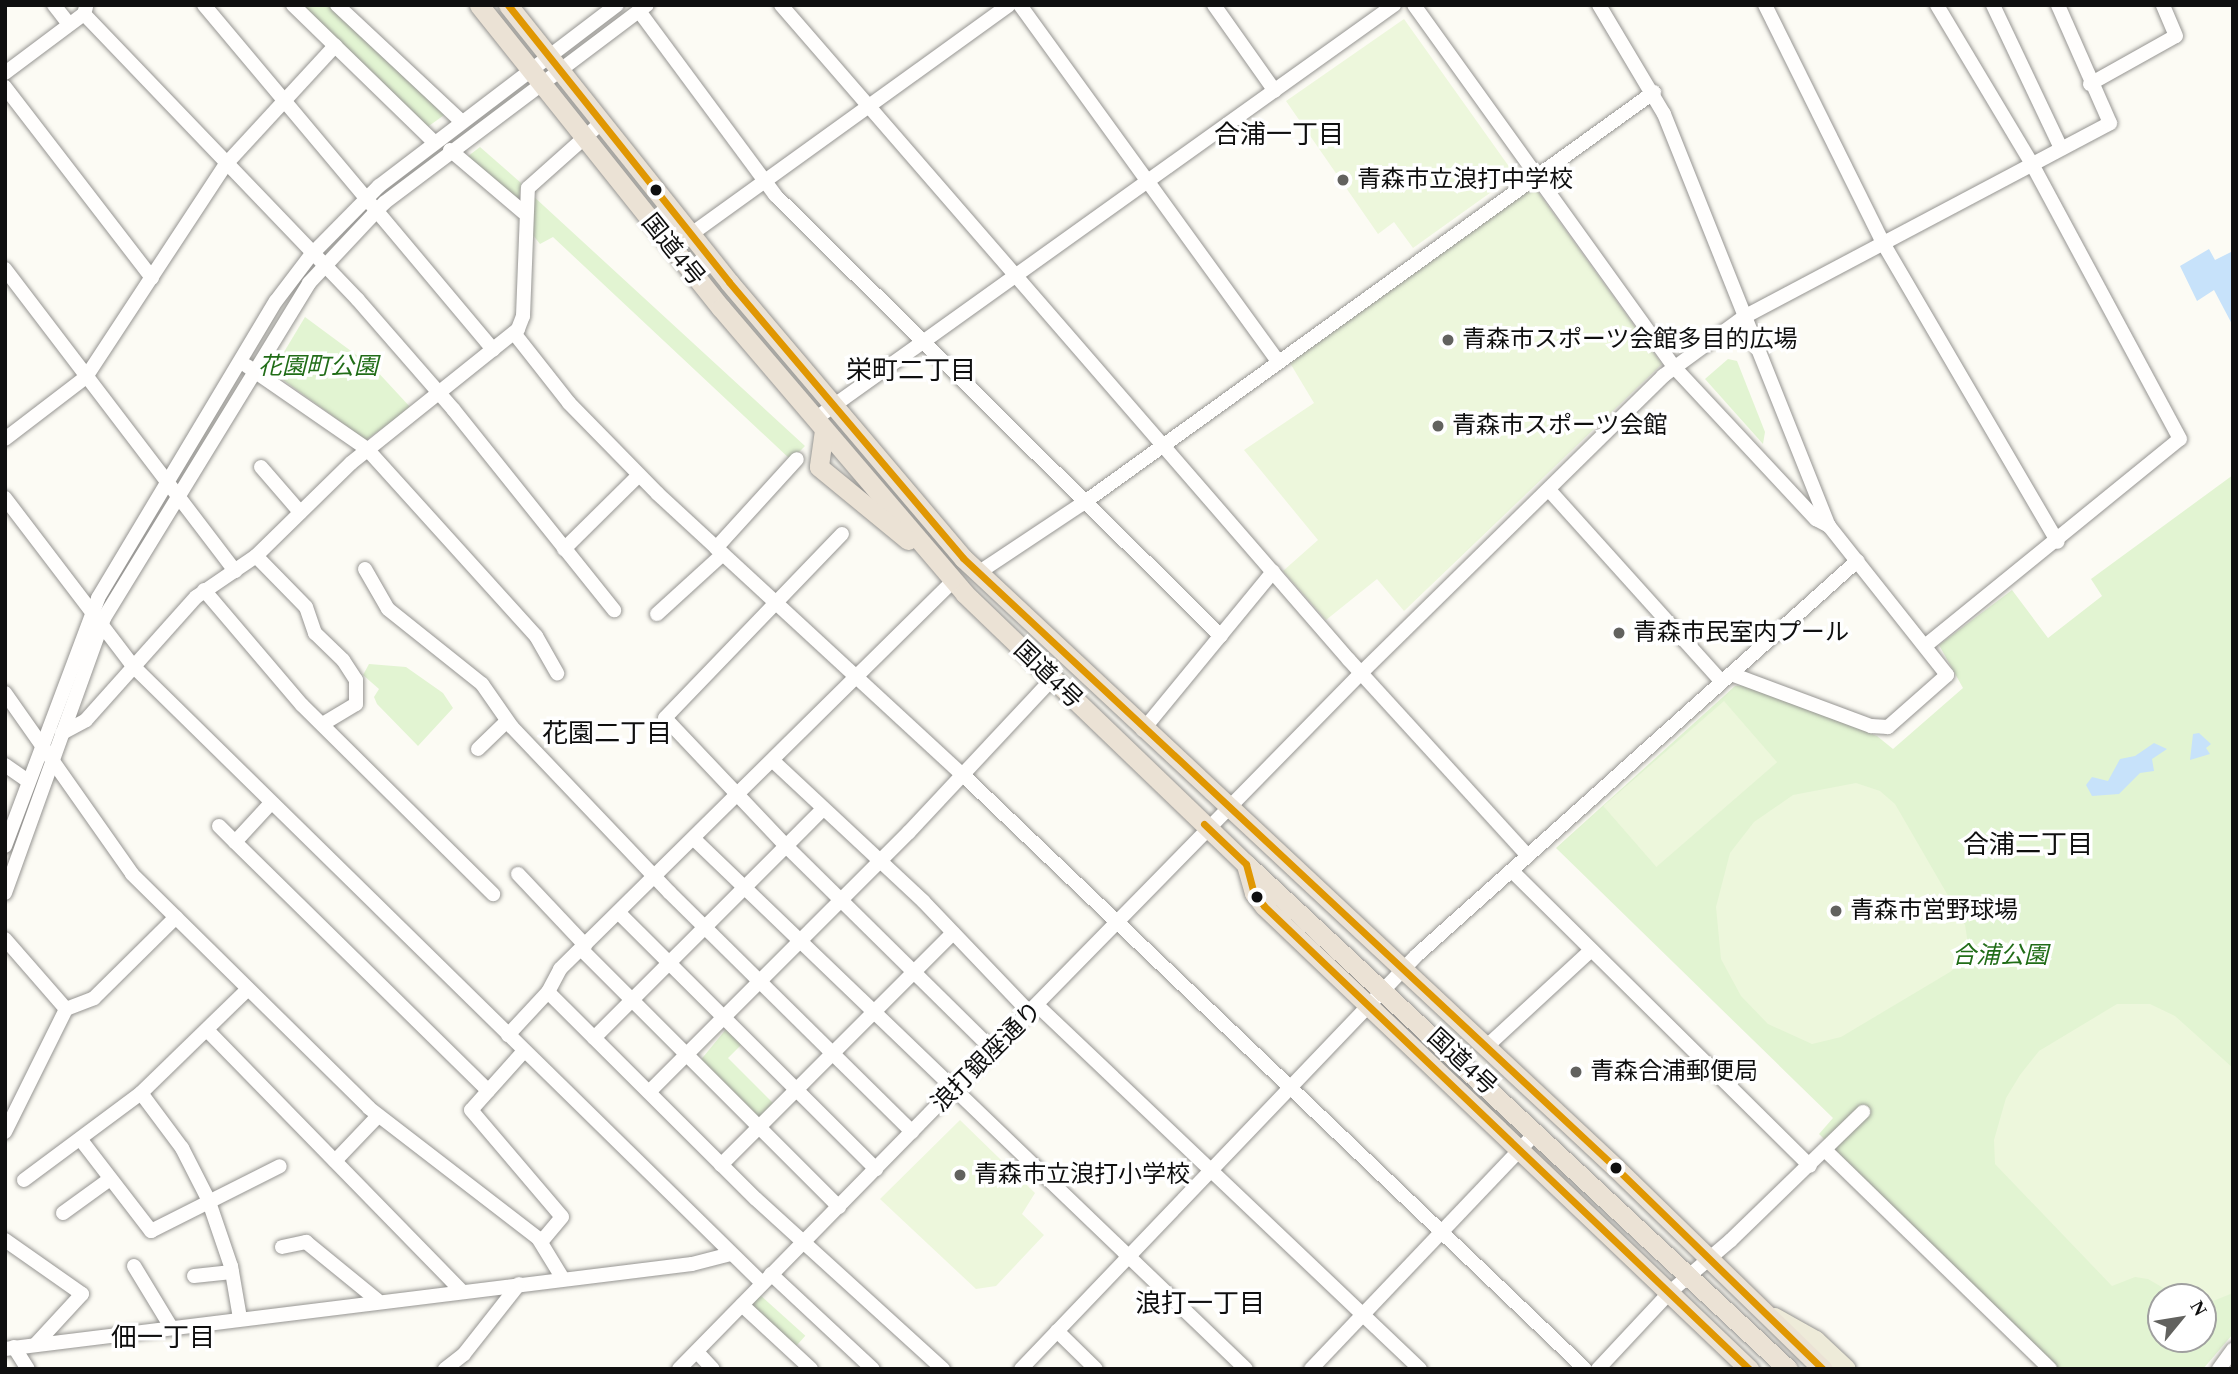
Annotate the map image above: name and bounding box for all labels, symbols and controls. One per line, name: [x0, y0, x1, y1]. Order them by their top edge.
district label: 合浦一丁目: [1214, 119, 1344, 151]
place label: 青森市立浪打中学校: [1357, 166, 1573, 194]
marker: 青森市立浪打中学校: [1335, 172, 1351, 188]
unlabelled marker: [649, 183, 663, 197]
street label: 国道4号: [635, 208, 711, 292]
place label: 青森市スポーツ会館多目的広場: [1462, 326, 1798, 354]
marker: 青森市スポーツ会館多目的広場: [1440, 332, 1456, 348]
park label: 花園町公園: [258, 353, 378, 381]
district label: 栄町二丁目: [846, 355, 976, 387]
place label: 青森市スポーツ会館: [1452, 412, 1668, 440]
marker: 青森市スポーツ会館: [1430, 418, 1446, 434]
place label: 青森市民室内プール: [1633, 619, 1849, 647]
marker: 青森市民室内プール: [1611, 625, 1627, 641]
street label: 国道4号: [1008, 635, 1088, 715]
district label: 花園二丁目: [542, 718, 672, 750]
district label: 合浦二丁目: [1963, 829, 2093, 861]
unlabelled marker: [1250, 890, 1264, 904]
place label: 青森市営野球場: [1850, 897, 2018, 925]
marker: 青森市営野球場: [1828, 903, 1844, 919]
park label: 合浦公園: [1952, 942, 2048, 970]
street label: 浪打銀座通り: [926, 996, 1048, 1118]
street label: 国道4号: [1421, 1023, 1503, 1101]
place label: 青森合浦郵便局: [1590, 1058, 1758, 1086]
marker: 青森合浦郵便局: [1568, 1064, 1584, 1080]
place label: 青森市立浪打小学校: [974, 1161, 1190, 1189]
unlabelled marker: [1609, 1161, 1623, 1175]
marker: 青森市立浪打小学校: [952, 1167, 968, 1183]
north arrow: [2147, 1283, 2217, 1353]
district label: 浪打一丁目: [1135, 1288, 1265, 1320]
text: N: [2186, 1297, 2211, 1319]
district label: 佃一丁目: [111, 1322, 215, 1354]

